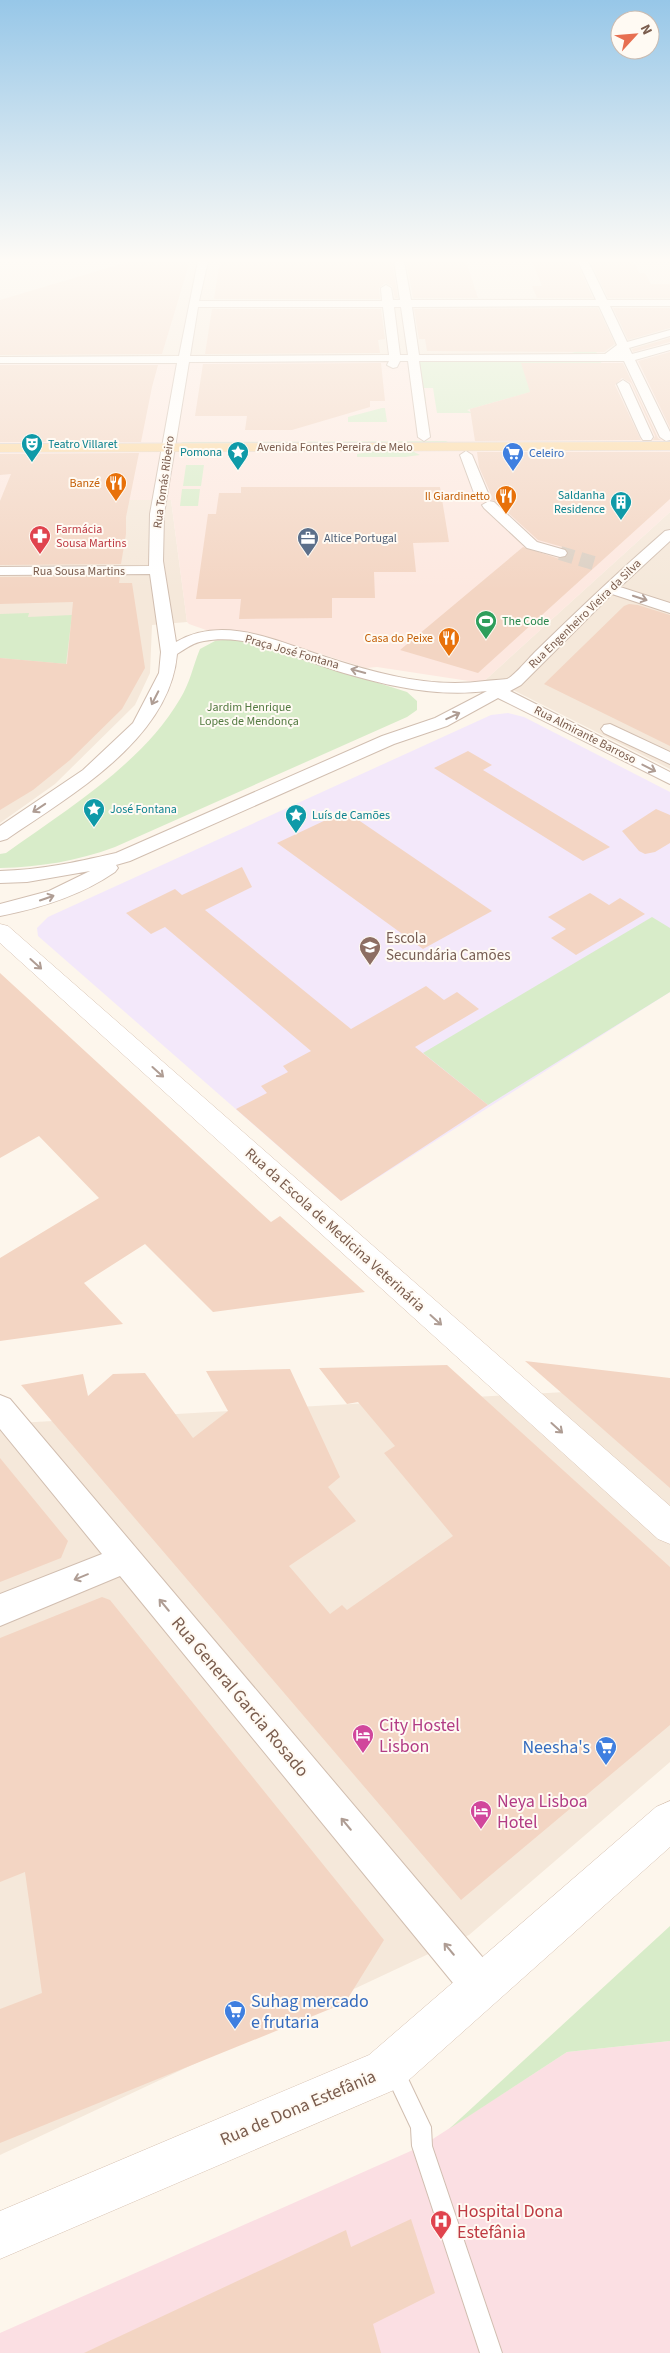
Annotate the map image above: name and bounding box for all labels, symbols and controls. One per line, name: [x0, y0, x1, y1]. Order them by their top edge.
north arrow: [610, 10, 660, 60]
text: N: [635, 21, 657, 38]
theatre icon: Teatro Villaret: [20, 432, 44, 463]
street label: Rua Tomás Ribeiro: [149, 435, 179, 529]
place label: Teatro Villaret: [48, 436, 118, 453]
street label: Avenida Fontes Pereira de Melo: [257, 439, 413, 456]
place icon: Pomona: [226, 440, 250, 471]
supermarket icon: Celeiro: [501, 441, 525, 472]
place label: Pomona: [180, 444, 222, 461]
place label: Celeiro: [529, 445, 564, 462]
restaurant icon: Banzé: [104, 471, 128, 502]
place label: Banzé: [69, 475, 100, 492]
restaurant icon: Il Giardinetto: [494, 484, 518, 515]
place label: Saldanha Residence: [554, 487, 605, 518]
place label: Il Giardinetto: [425, 488, 490, 505]
building icon: Saldanha Residence: [609, 490, 633, 521]
place label: Farmácia Sousa Martins: [56, 521, 126, 552]
pharmacy icon: Farmácia Sousa Martins: [28, 524, 52, 555]
office icon: Altice Portugal: [296, 526, 320, 557]
place label: Altice Portugal: [324, 530, 397, 547]
street label: Rua Engenheiro Vieira da Silva: [525, 556, 645, 672]
street label: Rua Sousa Martins: [33, 563, 125, 580]
one-way arrow: [631, 594, 647, 603]
sports icon: The Code: [474, 609, 498, 640]
place label: The Code: [502, 613, 549, 630]
restaurant icon: Casa do Peixe: [437, 626, 461, 657]
street label: Praça José Fontana: [243, 630, 341, 674]
place label: Casa do Peixe: [365, 630, 433, 647]
one-way arrow: [350, 666, 366, 675]
one-way arrow: [150, 691, 160, 706]
park label: Jardim Henrique Lopes de Mendonça: [199, 699, 299, 730]
street label: Rua Almirante Barroso: [531, 702, 639, 768]
one-way arrow: [445, 711, 460, 721]
one-way arrow: [642, 763, 657, 773]
place icon: José Fontana: [82, 797, 106, 828]
place label: José Fontana: [110, 801, 177, 818]
one-way arrow: [32, 803, 46, 813]
place icon: Luís de Camões: [284, 803, 308, 834]
place label: Luís de Camões: [312, 807, 390, 824]
one-way arrow: [39, 893, 54, 902]
place label: Escola Secundária Camões: [386, 928, 510, 966]
school or university icon: Escola Secundária Camões: [358, 935, 382, 966]
one-way arrow: [30, 958, 43, 970]
one-way arrow: [151, 1066, 164, 1078]
street label: Rua da Escola de Medicina Veterinária: [240, 1143, 430, 1317]
one-way arrow: [429, 1314, 442, 1325]
one-way arrow: [551, 1422, 564, 1434]
one-way arrow: [73, 1574, 88, 1583]
one-way arrow: [158, 1598, 169, 1611]
street label: Rua General Garcia Rosado: [165, 1611, 315, 1783]
place label: City Hostel Lisbon: [379, 1713, 460, 1759]
hotel icon: City Hostel Lisbon: [351, 1723, 375, 1754]
place label: Neesha's: [522, 1735, 590, 1760]
supermarket icon: Neesha's: [594, 1735, 618, 1766]
place label: Neya Lisboa Hotel: [497, 1789, 588, 1835]
hotel icon: Neya Lisboa Hotel: [469, 1799, 493, 1830]
one-way arrow: [340, 1818, 351, 1831]
one-way arrow: [444, 1943, 455, 1956]
place label: Suhag mercado e frutaria: [251, 1989, 369, 2035]
supermarket icon: Suhag mercado e frutaria: [223, 1999, 247, 2030]
street label: Rua de Dona Estefânia: [216, 2064, 380, 2152]
place label: Hospital Dona Estefânia: [457, 2199, 563, 2245]
hospital icon: Hospital Dona Estefânia: [429, 2209, 453, 2240]

